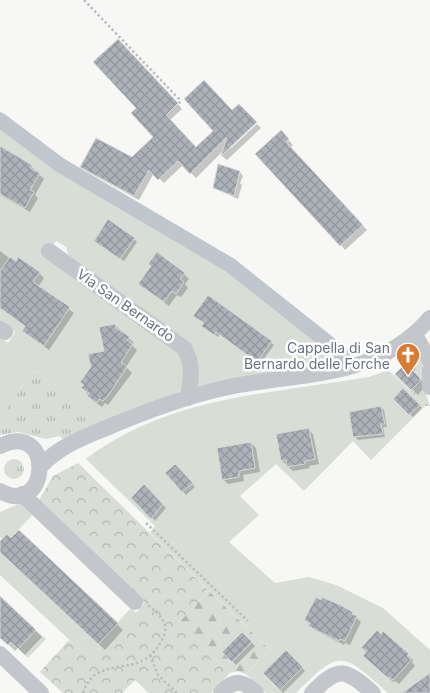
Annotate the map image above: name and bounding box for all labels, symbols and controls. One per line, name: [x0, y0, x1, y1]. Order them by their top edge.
street label: Via San Bernardo: [74, 265, 178, 345]
place label: Cappella di San Bernardo delle Forche: [244, 339, 390, 372]
church icon: Cappella di San Bernardo delle Forche: [395, 342, 421, 376]

